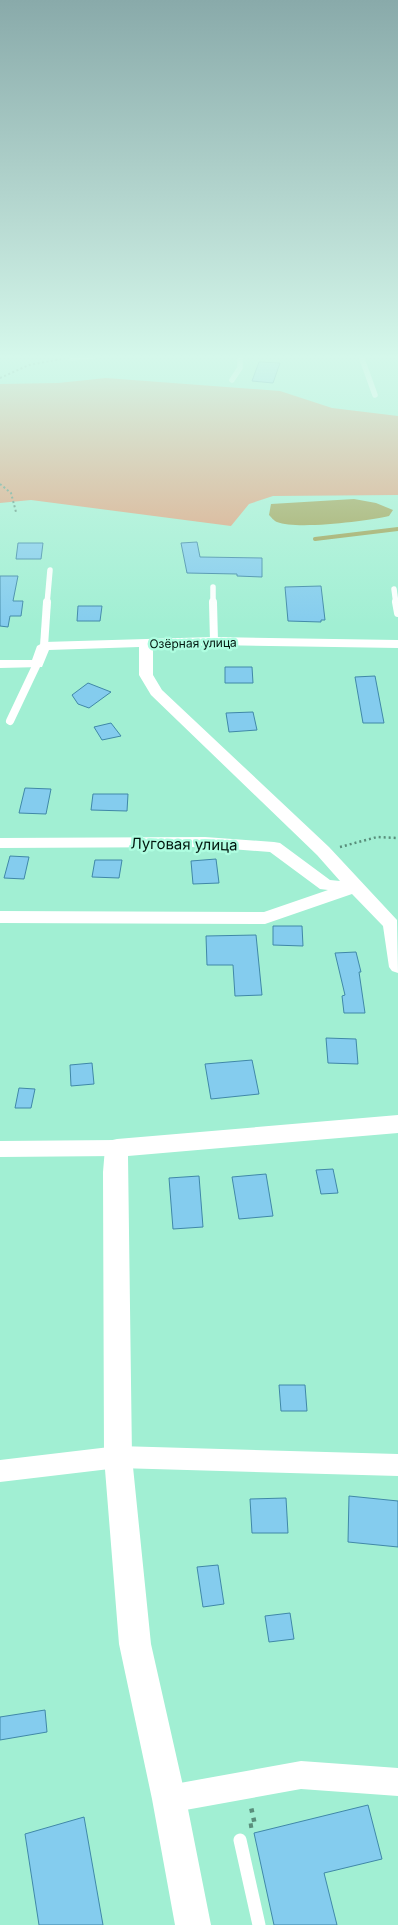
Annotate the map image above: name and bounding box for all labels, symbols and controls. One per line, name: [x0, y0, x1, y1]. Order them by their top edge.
street label: Озёрная улица: [149, 635, 237, 651]
street label: Луговая улица: [130, 834, 238, 854]

